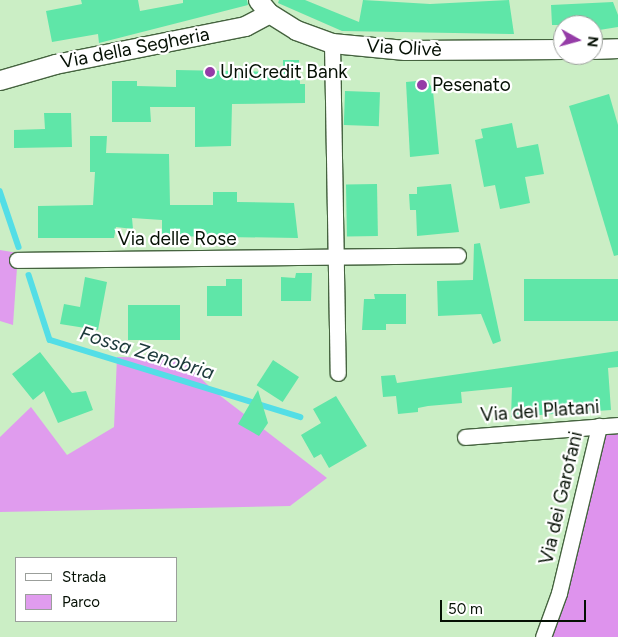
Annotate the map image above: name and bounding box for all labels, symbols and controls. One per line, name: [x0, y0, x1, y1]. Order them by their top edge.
north arrow: [553, 15, 603, 65]
street label: Via della Segheria: [59, 22, 211, 74]
street label: Via Olivè: [366, 35, 442, 61]
text: N: [583, 35, 601, 48]
place label: UniCredit Bank: [220, 61, 347, 83]
marker: UniCredit Bank: [204, 66, 216, 78]
place label: Pesenato: [432, 74, 511, 96]
marker: Pesenato: [416, 79, 428, 91]
street label: Via delle Rose: [117, 228, 237, 250]
water label: Fossa Zenobria: [77, 321, 217, 385]
street label: Via dei Platani: [480, 395, 600, 427]
street label: Via dei Garofani: [535, 429, 587, 567]
legend: [15, 557, 178, 622]
text: Strada: [62, 568, 106, 586]
scale bar: [443, 590, 589, 622]
text: Parco: [62, 593, 100, 611]
text: 50 m: [448, 600, 483, 618]

